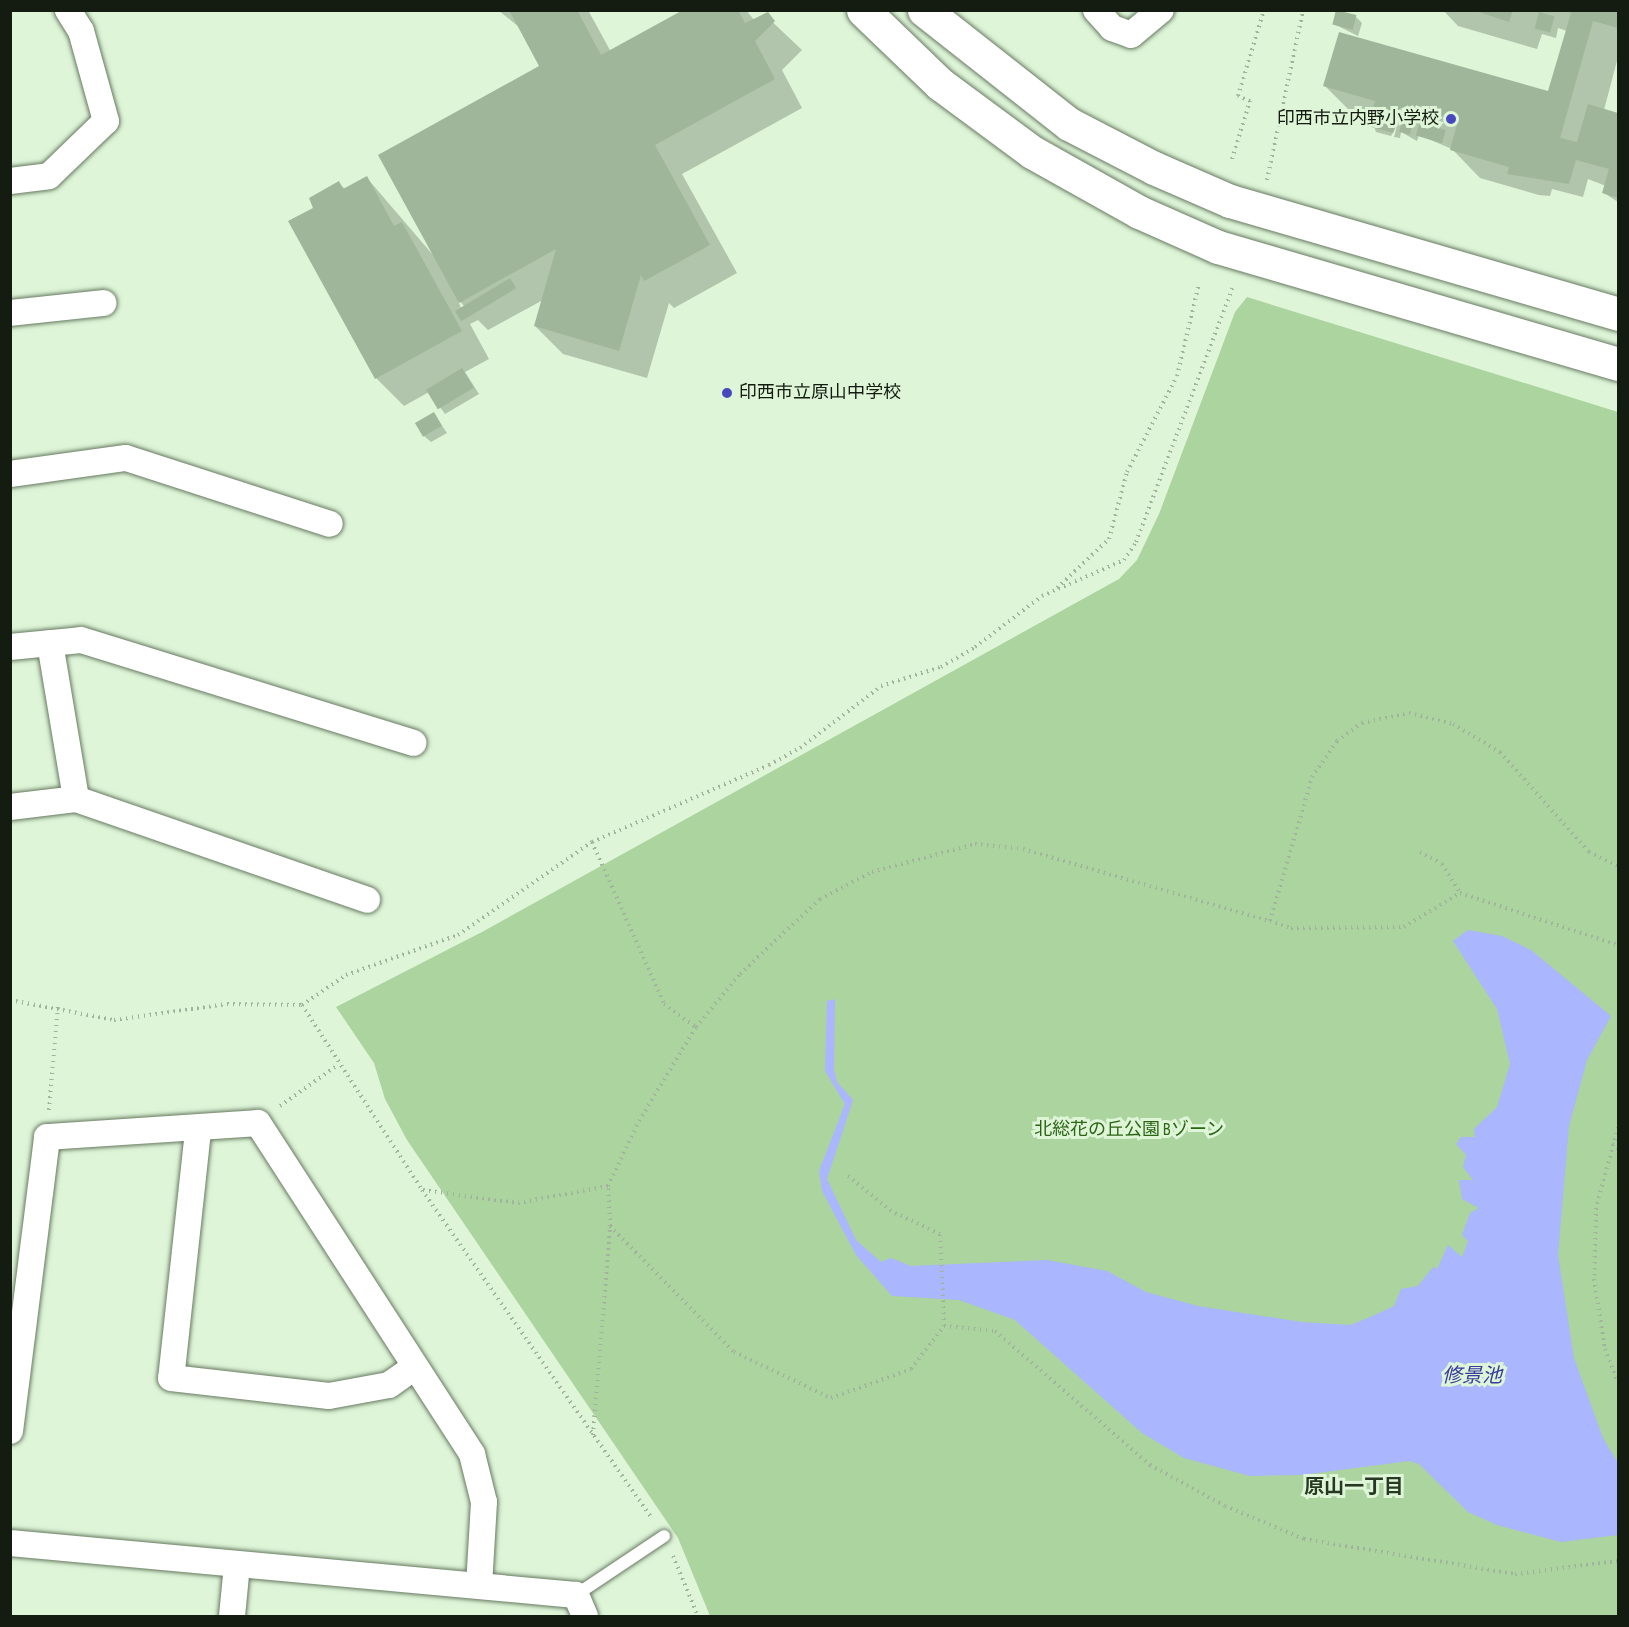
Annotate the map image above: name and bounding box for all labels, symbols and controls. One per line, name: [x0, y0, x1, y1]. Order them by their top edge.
place label: 印西市立内野小学校: [1277, 108, 1439, 130]
marker: 印西市立内野小学校: [1444, 112, 1458, 126]
place label: 印西市立原山中学校: [739, 382, 901, 404]
marker: 印西市立原山中学校: [720, 386, 734, 400]
park label: 北総花の丘公園 Bゾーン: [1034, 1119, 1224, 1141]
water label: 修景池: [1442, 1364, 1502, 1388]
district label: 原山一丁目: [1304, 1475, 1404, 1499]

